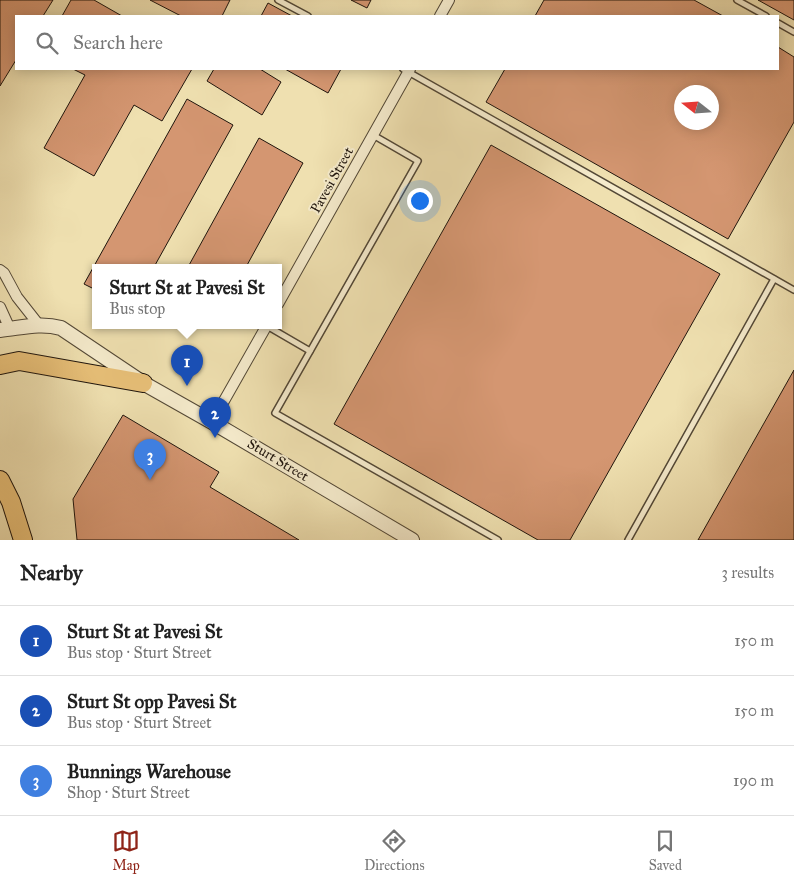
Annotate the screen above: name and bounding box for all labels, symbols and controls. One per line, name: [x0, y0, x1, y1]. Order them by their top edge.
search box: [15, 15, 779, 70]
icon: search: [33, 29, 61, 57]
text: Search here: [73, 31, 163, 54]
north arrow: [674, 85, 719, 130]
street label: Pavesi Street: [307, 144, 357, 216]
your location: [407, 188, 433, 214]
popup: [92, 264, 282, 329]
text: Sturt St at Pavesi St: [109, 276, 265, 299]
text: Bus stop: [109, 299, 165, 318]
pin: 1: [171, 345, 203, 386]
pin: 2: [199, 397, 231, 438]
street label: Sturt Street: [244, 435, 312, 485]
pin: 3: [134, 439, 166, 480]
text: Nearby: [20, 560, 83, 586]
text: 3 results: [721, 563, 774, 582]
text: Sturt St at Pavesi St: [67, 620, 222, 643]
text: 1: [33, 631, 39, 650]
text: 150 m: [734, 631, 774, 650]
text: Bus stop · Sturt Street: [67, 643, 212, 662]
text: Sturt St opp Pavesi St: [67, 690, 236, 713]
text: 2: [32, 701, 40, 720]
text: 150 m: [734, 701, 774, 720]
text: Bus stop · Sturt Street: [67, 713, 212, 732]
text: Bunnings Warehouse: [67, 760, 231, 783]
text: 3: [33, 771, 39, 790]
text: 190 m: [733, 771, 774, 790]
text: Shop · Sturt Street: [67, 783, 190, 802]
tab: Map: [112, 827, 140, 874]
tab: Directions: [364, 827, 425, 874]
tab: Saved: [649, 827, 682, 874]

